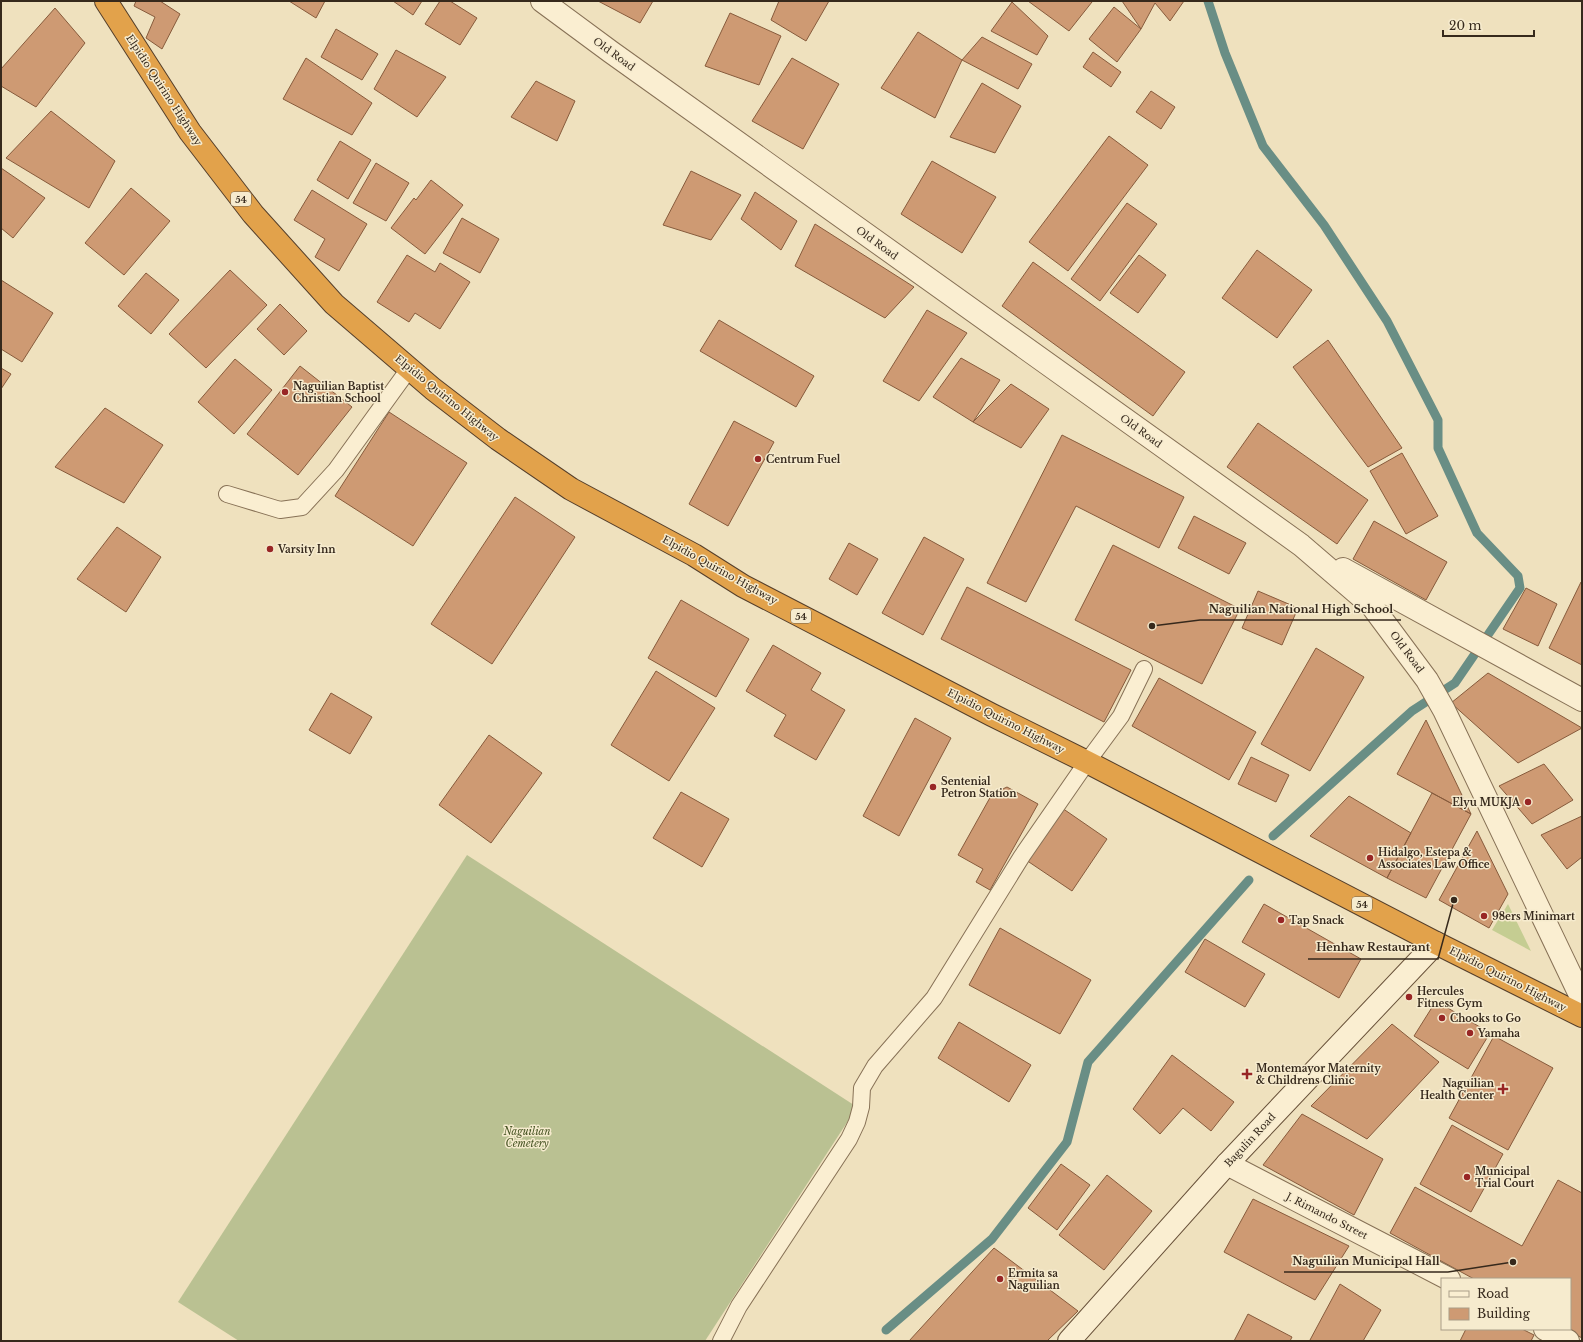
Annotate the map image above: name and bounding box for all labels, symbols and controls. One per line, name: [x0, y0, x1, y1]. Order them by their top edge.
scale bar: [1443, 12, 1534, 38]
text: 20 m: [1449, 18, 1481, 33]
street label: Elpidio Quirino Highway: [123, 32, 205, 148]
street label: Old Road: [590, 34, 638, 74]
road number: 54: [231, 192, 251, 206]
street label: Old Road: [853, 223, 901, 263]
street label: Elpidio Quirino Highway: [392, 352, 502, 444]
place label: Naguilian Baptist Christian School: [293, 380, 384, 405]
marker: Naguilian Baptist Christian School: [280, 387, 290, 397]
street label: Old Road: [1117, 411, 1165, 451]
place label: Centrum Fuel: [766, 453, 841, 466]
marker: Centrum Fuel: [753, 454, 763, 464]
street label: Elpidio Quirino Highway: [660, 533, 780, 607]
place label: Varsity Inn: [277, 543, 336, 556]
marker: Varsity Inn: [265, 544, 275, 554]
callout: Naguilian National High School: [1200, 597, 1401, 620]
text: Naguilian National High School: [1209, 602, 1393, 616]
road number: 54: [791, 609, 811, 623]
street label: Old Road: [1387, 629, 1427, 676]
street label: Elpidio Quirino Highway: [945, 686, 1067, 757]
place label: Sentenial Petron Station: [941, 775, 1017, 800]
marker: Sentenial Petron Station: [928, 782, 938, 792]
place label: Elyu MUKJA: [1452, 796, 1521, 809]
marker: Elyu MUKJA: [1523, 797, 1533, 807]
place label: Hidalgo, Estepa & Associates Law Office: [1377, 846, 1490, 871]
marker: Hidalgo, Estepa & Associates Law Office: [1365, 853, 1375, 863]
road number: 54: [1352, 897, 1372, 911]
place label: 98ers Minimart: [1492, 910, 1575, 923]
marker: 98ers Minimart: [1479, 911, 1489, 921]
place label: Tap Snack: [1289, 914, 1345, 927]
marker: Tap Snack: [1276, 915, 1286, 925]
callout: Henhaw Restaurant: [1308, 936, 1438, 959]
text: Henhaw Restaurant: [1316, 940, 1431, 954]
street label: Elpidio Quirino Highway: [1447, 944, 1569, 1015]
place label: Hercules Fitness Gym: [1417, 985, 1483, 1010]
marker: Hercules Fitness Gym: [1404, 992, 1414, 1002]
place label: Chooks to Go: [1450, 1012, 1521, 1025]
marker: Chooks to Go: [1437, 1013, 1447, 1023]
place label: Yamaha: [1477, 1027, 1520, 1040]
marker: Yamaha: [1465, 1028, 1475, 1038]
place label: Montemayor Maternity & Childrens Clinic: [1256, 1062, 1381, 1087]
marker: Montemayor Maternity & Childrens Clinic: [1241, 1068, 1253, 1080]
place label: Naguilian Health Center: [1420, 1077, 1495, 1102]
marker: Naguilian Health Center: [1497, 1083, 1509, 1095]
street label: Bagulin Road: [1222, 1110, 1278, 1170]
park label: Naguilian Cemetery: [502, 1125, 551, 1150]
place label: Municipal Trial Court: [1475, 1165, 1534, 1190]
marker: Municipal Trial Court: [1462, 1172, 1472, 1182]
street label: J. Rimando Street: [1282, 1189, 1370, 1242]
callout: Naguilian Municipal Hall: [1284, 1249, 1448, 1272]
text: Naguilian Municipal Hall: [1292, 1254, 1440, 1268]
place label: Ermita sa Naguilian: [1008, 1267, 1061, 1292]
marker: Ermita sa Naguilian: [995, 1274, 1005, 1284]
legend: [1441, 1278, 1571, 1330]
text: Road: [1477, 1286, 1509, 1301]
text: Building: [1477, 1306, 1531, 1321]

